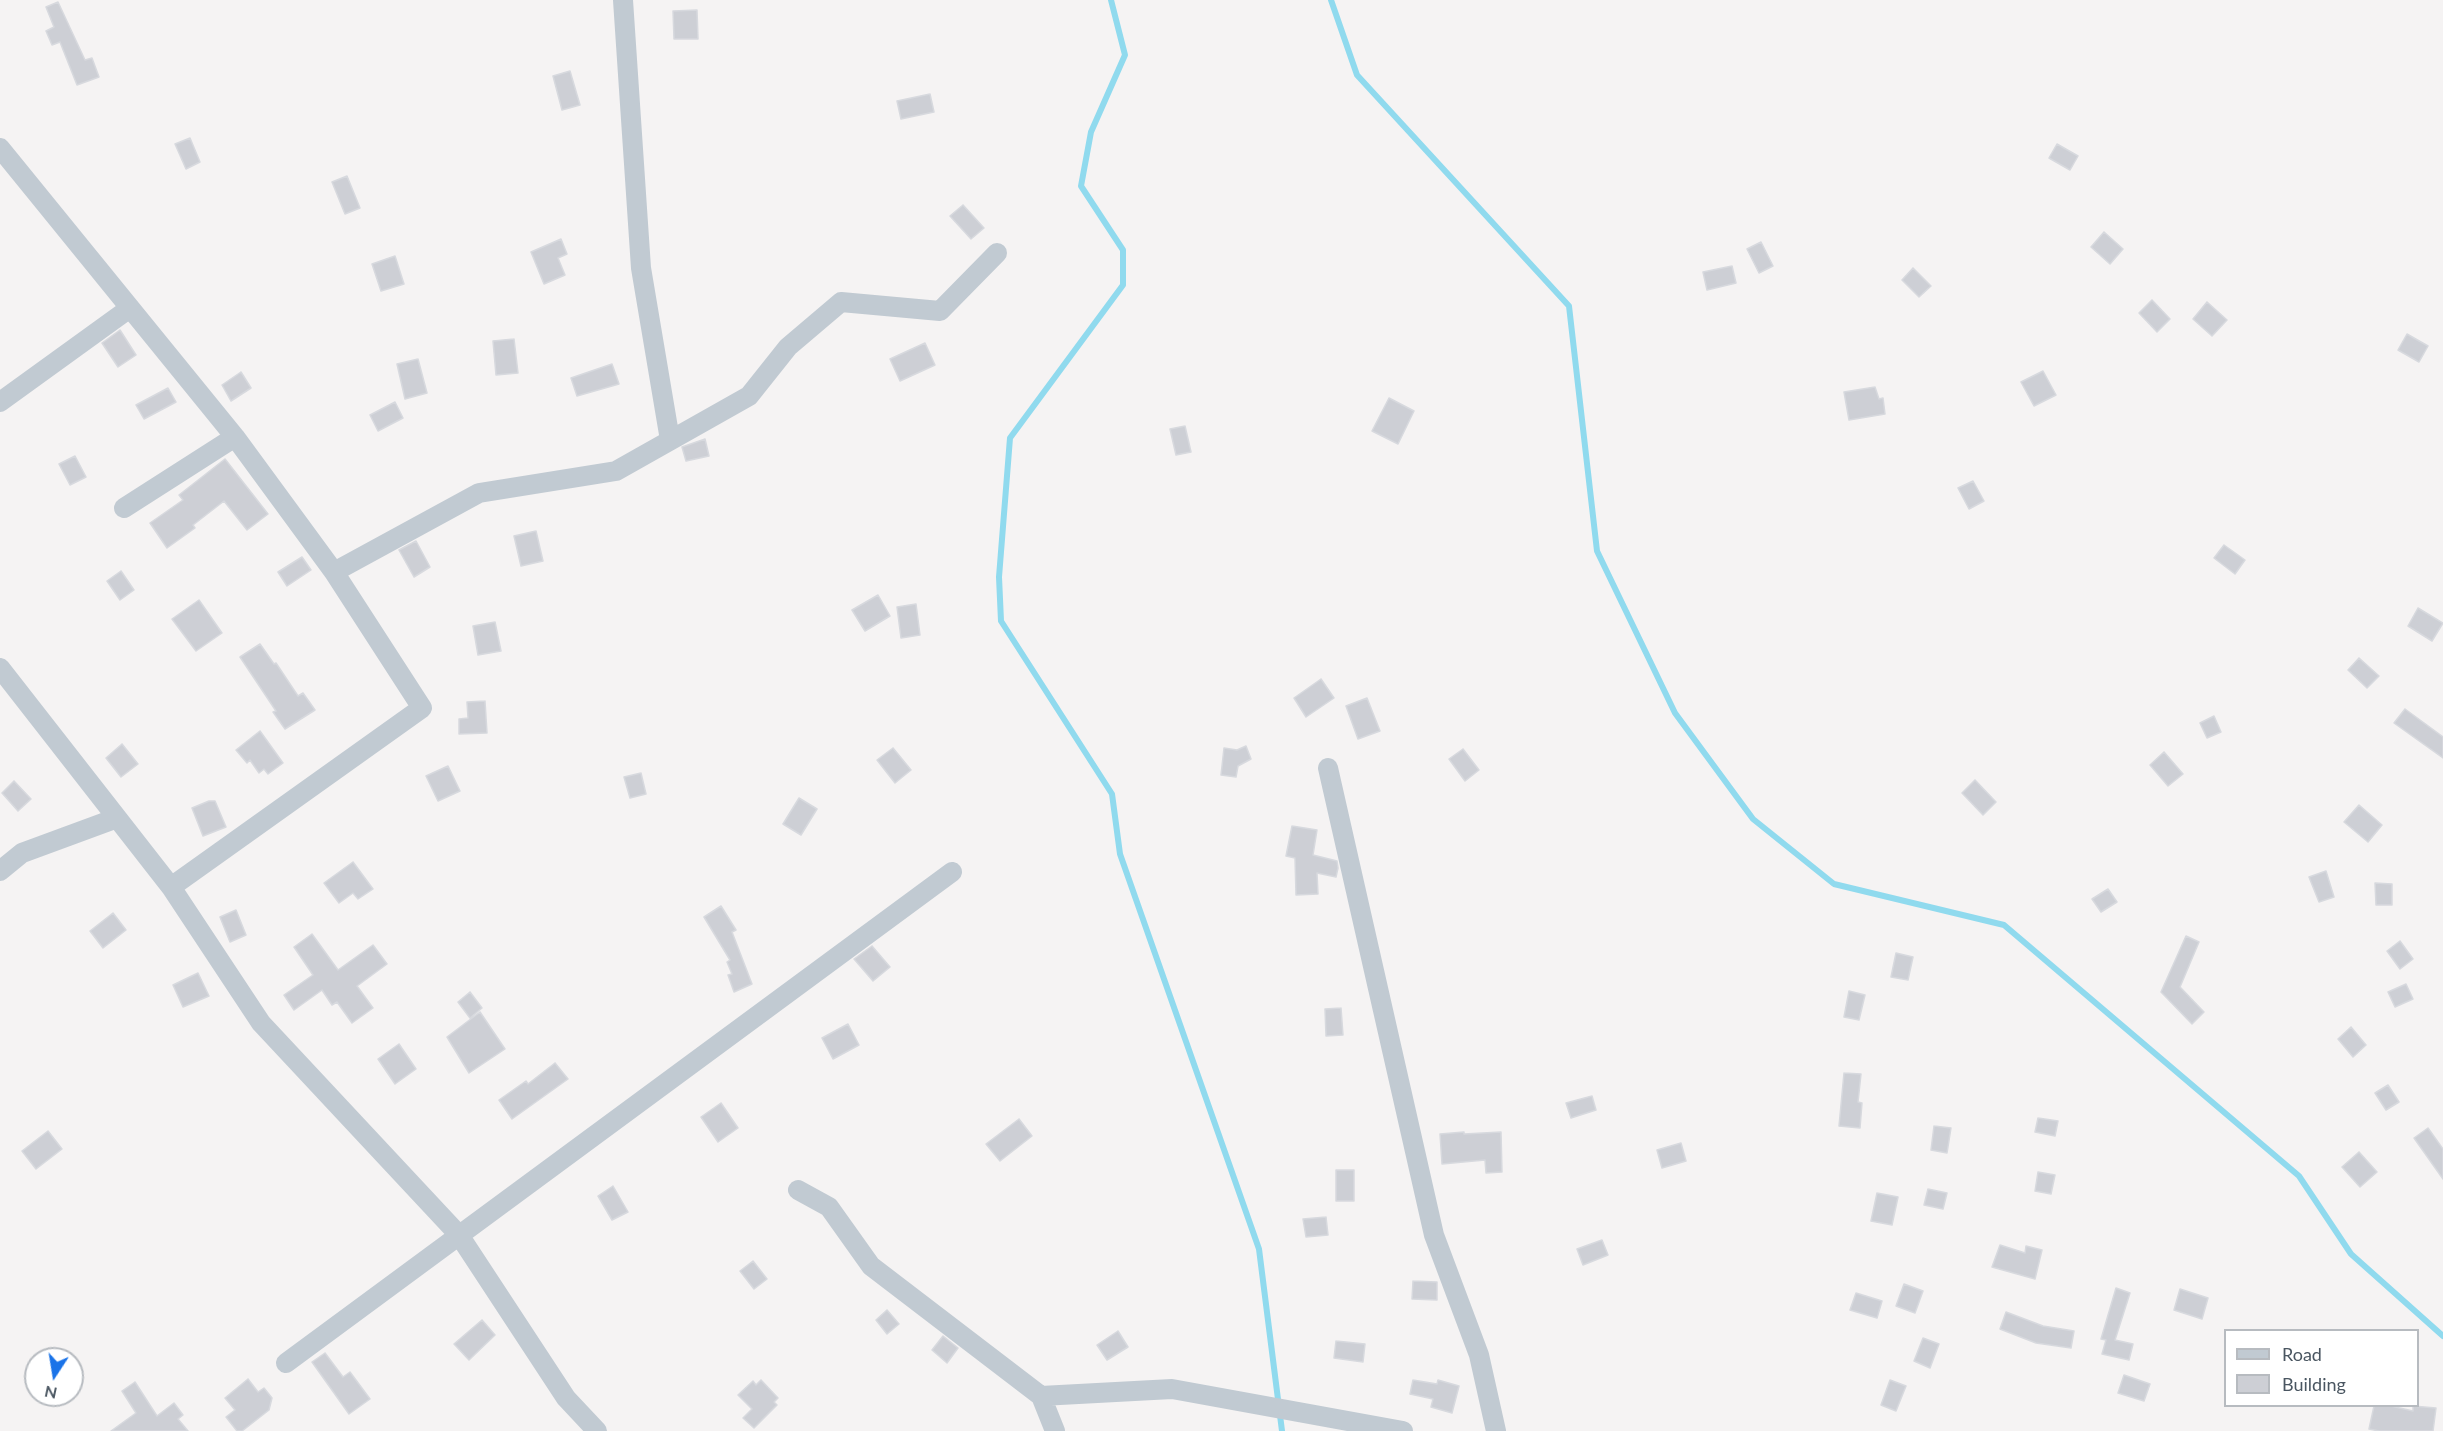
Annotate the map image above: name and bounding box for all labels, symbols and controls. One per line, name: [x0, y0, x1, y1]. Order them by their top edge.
legend: [2224, 1329, 2419, 1407]
text: Road: [2282, 1343, 2322, 1365]
north arrow: [24, 1347, 84, 1407]
text: Building: [2282, 1373, 2346, 1395]
text: N: [43, 1383, 59, 1404]

